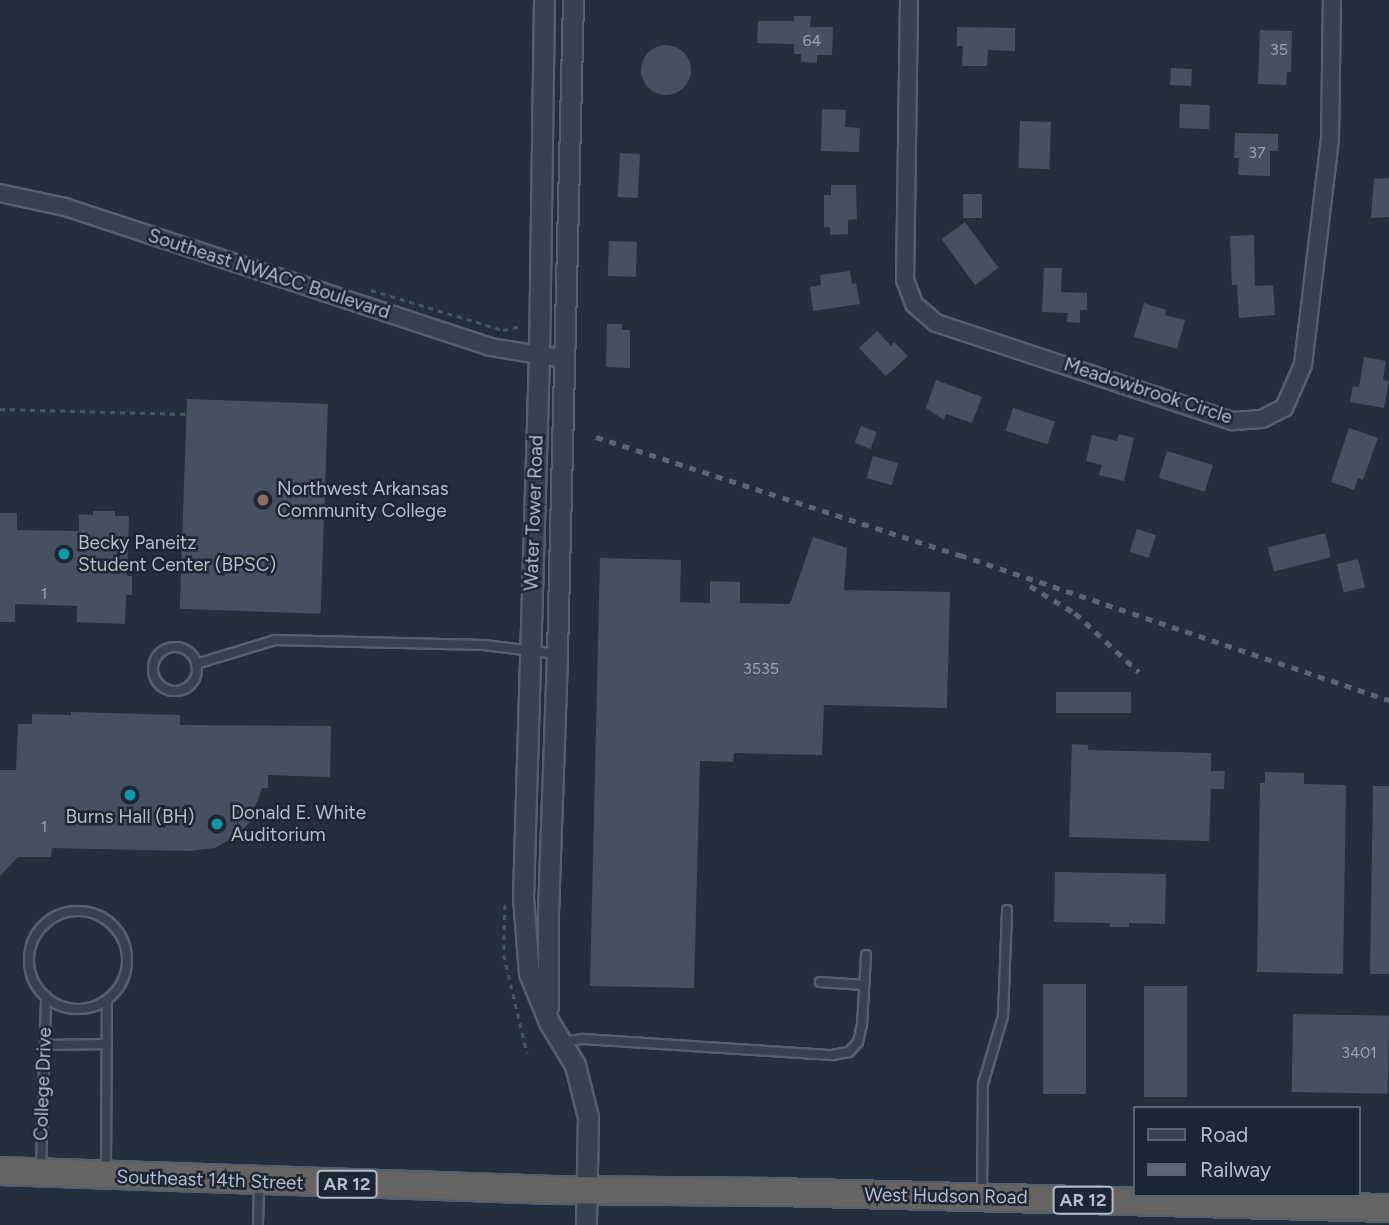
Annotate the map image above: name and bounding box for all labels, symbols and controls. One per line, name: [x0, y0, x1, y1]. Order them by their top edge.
house number: 64: [803, 31, 821, 51]
house number: 35: [1270, 40, 1288, 60]
house number: 37: [1248, 143, 1266, 163]
street label: Southeast NWACC Boulevard: [145, 224, 393, 324]
street label: Meadowbrook Circle: [1061, 353, 1235, 429]
street label: Water Tower Road: [520, 435, 548, 591]
place label: Northwest Arkansas Community College: [277, 478, 449, 522]
marker: Northwest Arkansas Community College: [255, 492, 271, 508]
place label: Becky Paneitz Student Center (BPSC): [78, 532, 276, 576]
marker: Becky Paneitz Student Center (BPSC): [56, 546, 72, 562]
house number: 1: [41, 584, 47, 604]
house number: 3535: [743, 659, 779, 679]
marker: Burns Hall (BH): [122, 787, 138, 803]
place label: Donald E. White Auditorium: [231, 802, 366, 846]
place label: Burns Hall (BH): [65, 806, 195, 828]
marker: Donald E. White Auditorium: [209, 816, 225, 832]
house number: 1: [41, 817, 47, 837]
street label: College Drive: [30, 1027, 56, 1141]
house number: 3401: [1341, 1043, 1377, 1063]
legend: [1134, 1106, 1361, 1197]
text: Road: [1200, 1122, 1248, 1147]
text: Railway: [1200, 1157, 1271, 1182]
street label: Southeast 14th Street: [116, 1165, 304, 1195]
road number: AR 12: [316, 1170, 378, 1198]
street label: West Hudson Road: [864, 1183, 1028, 1209]
road number: AR 12: [1052, 1185, 1114, 1214]

